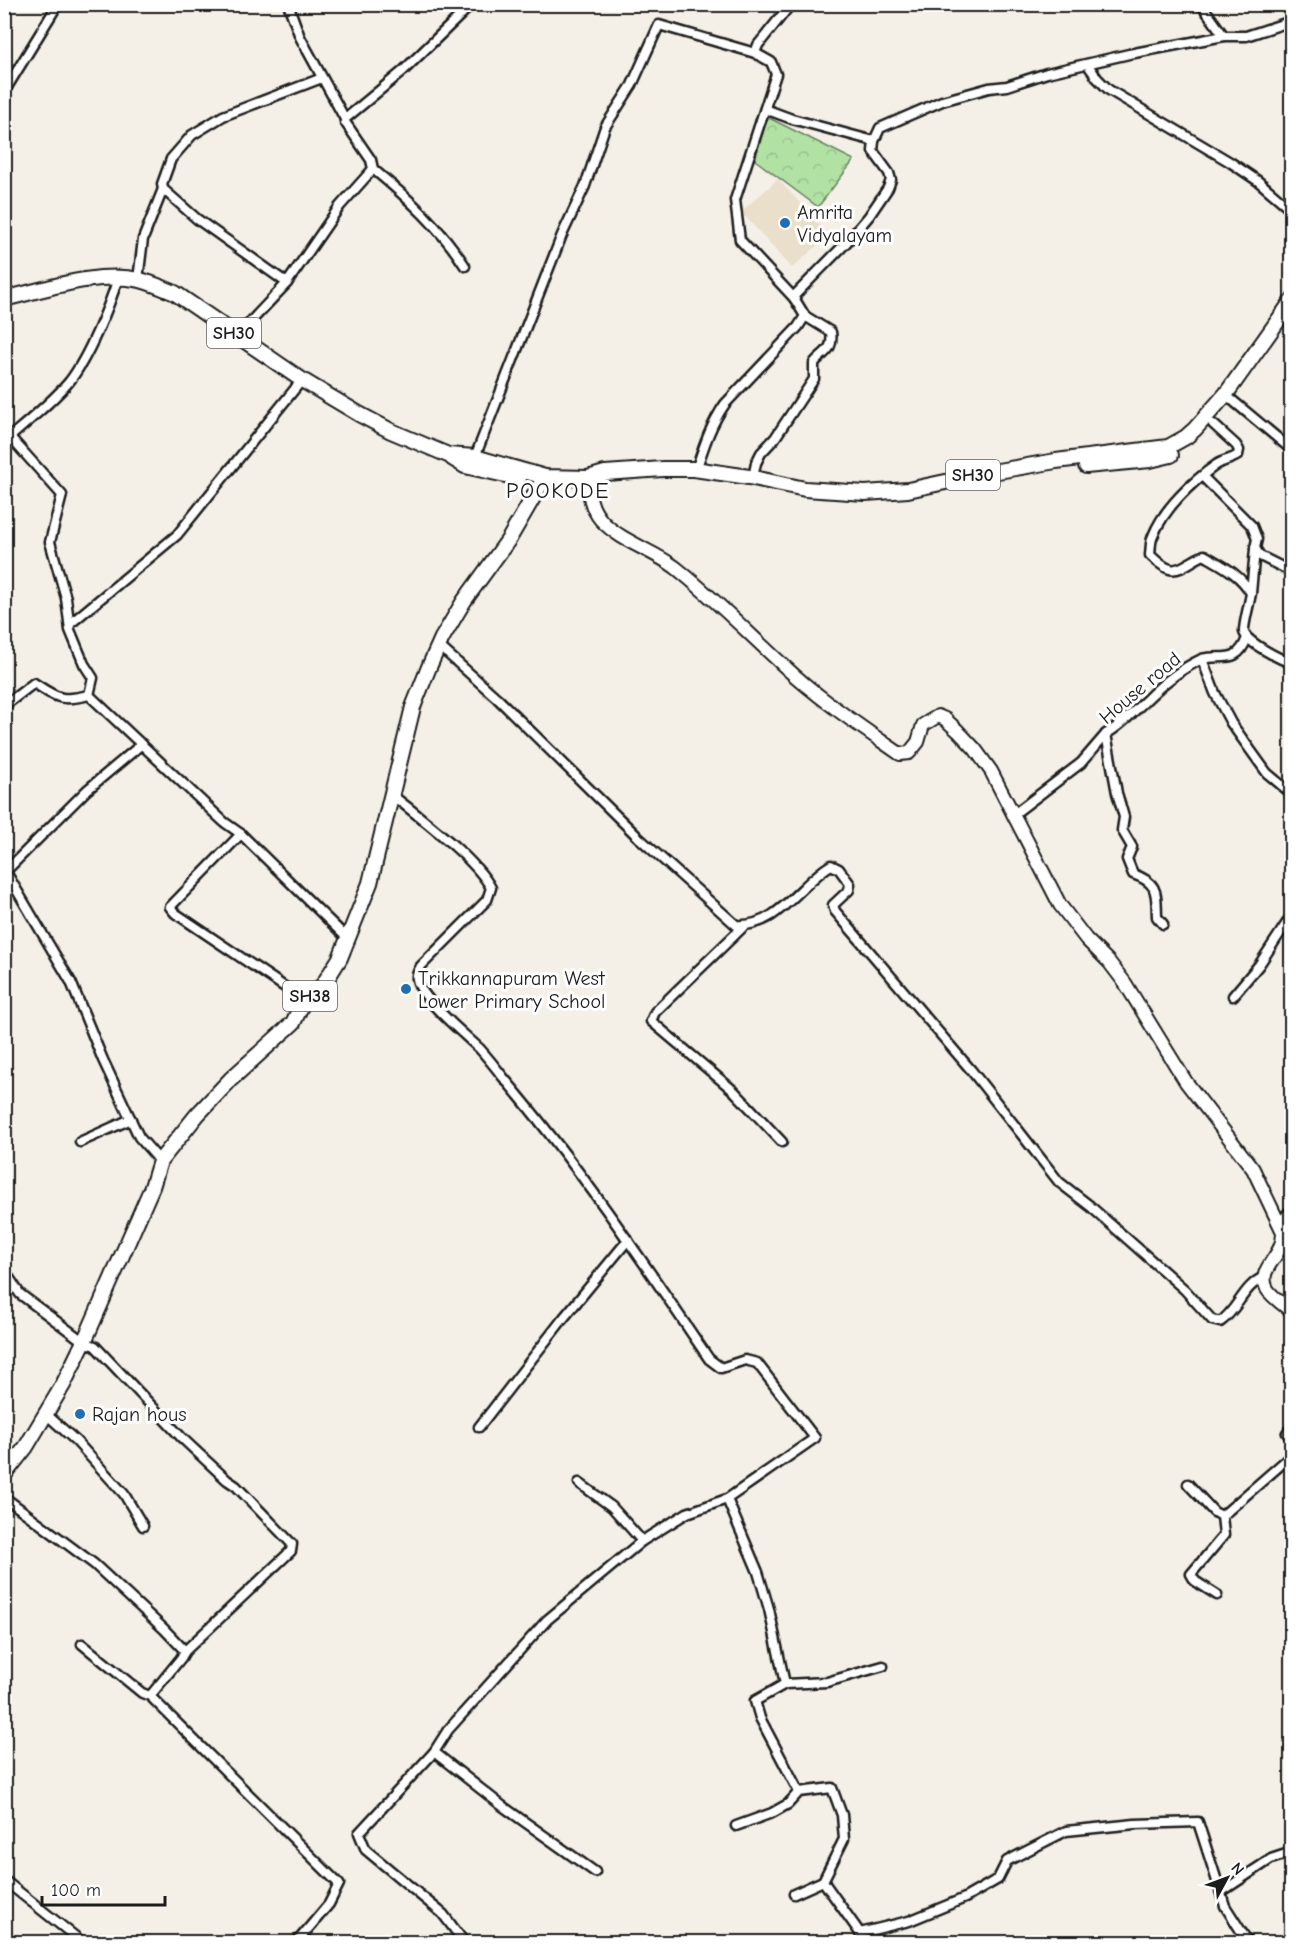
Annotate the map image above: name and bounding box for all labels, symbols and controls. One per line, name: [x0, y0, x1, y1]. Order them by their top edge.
place label: Amrita Vidyalayam: [797, 201, 892, 247]
marker: Amrita Vidyalayam: [778, 216, 792, 230]
road number: SH30: [207, 318, 261, 348]
road number: SH30: [946, 460, 1000, 490]
district label: POOKODE: [506, 478, 610, 504]
street label: House road: [1095, 647, 1185, 729]
place label: Trikkannapuram West Lower Primary School: [418, 967, 606, 1013]
road number: SH38: [283, 981, 337, 1011]
marker: Trikkannapuram West Lower Primary School: [399, 982, 413, 996]
place label: Rajan hous: [92, 1403, 187, 1426]
marker: Rajan hous: [73, 1407, 87, 1421]
north arrow: [1197, 1848, 1257, 1908]
text: N: [1227, 1859, 1248, 1879]
scale bar: [42, 1869, 165, 1907]
text: 100 m: [51, 1880, 101, 1901]

